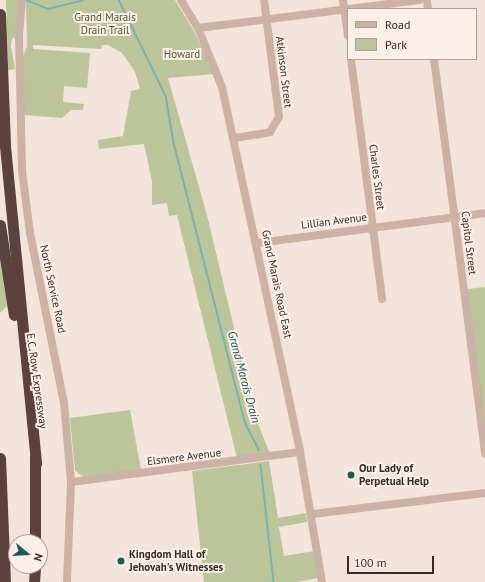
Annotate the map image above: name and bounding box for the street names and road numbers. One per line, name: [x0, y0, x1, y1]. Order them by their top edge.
street label: Atkinson Street: [273, 36, 295, 108]
street label: Charles Street: [366, 143, 388, 211]
street label: Lillian Avenue: [300, 210, 368, 232]
street label: Capitol Street: [459, 210, 479, 276]
street label: Grand Marais Road East: [259, 229, 295, 339]
street label: North Service Road: [37, 244, 69, 334]
street label: E.C. Row Expressway: [24, 332, 50, 430]
street label: Elsmere Avenue: [146, 446, 222, 468]

